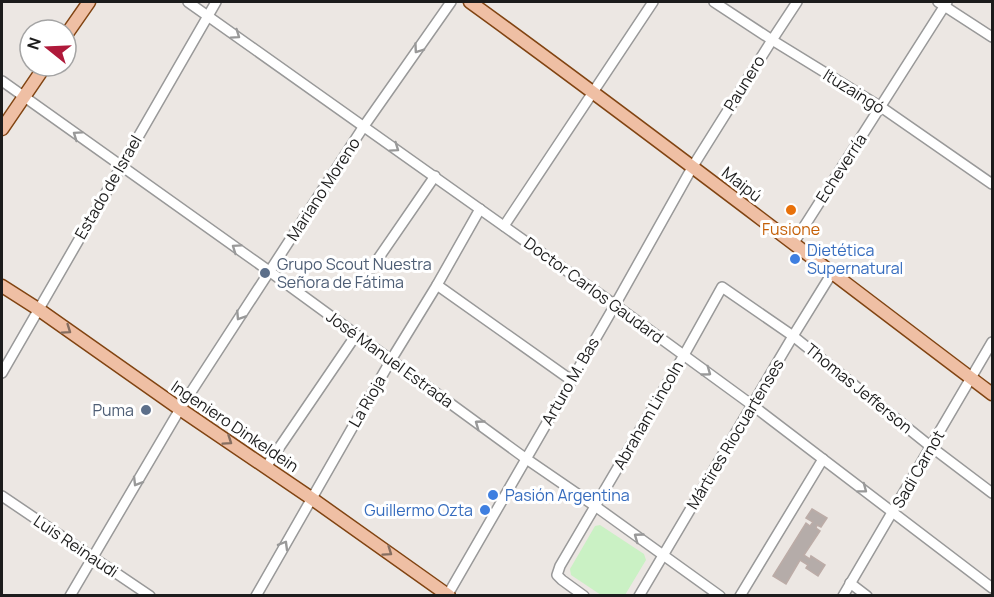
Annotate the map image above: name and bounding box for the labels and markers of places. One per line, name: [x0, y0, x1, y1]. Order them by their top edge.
marker: Fusione: [784, 203, 798, 217]
place label: Fusione: [762, 218, 820, 240]
place label: Dietética Supernatural: [807, 239, 903, 279]
marker: Dietética Supernatural: [788, 252, 802, 266]
place label: Grupo Scout Nuestra Señora de Fátima: [277, 253, 432, 293]
marker: Grupo Scout Nuestra Señora de Fátima: [258, 266, 272, 280]
place label: Puma: [92, 399, 134, 421]
marker: Puma: [139, 403, 153, 417]
place label: Pasión Argentina: [505, 484, 630, 506]
marker: Pasión Argentina: [486, 488, 500, 502]
place label: Guillermo Ozta: [364, 499, 473, 521]
marker: Guillermo Ozta: [478, 503, 492, 517]

